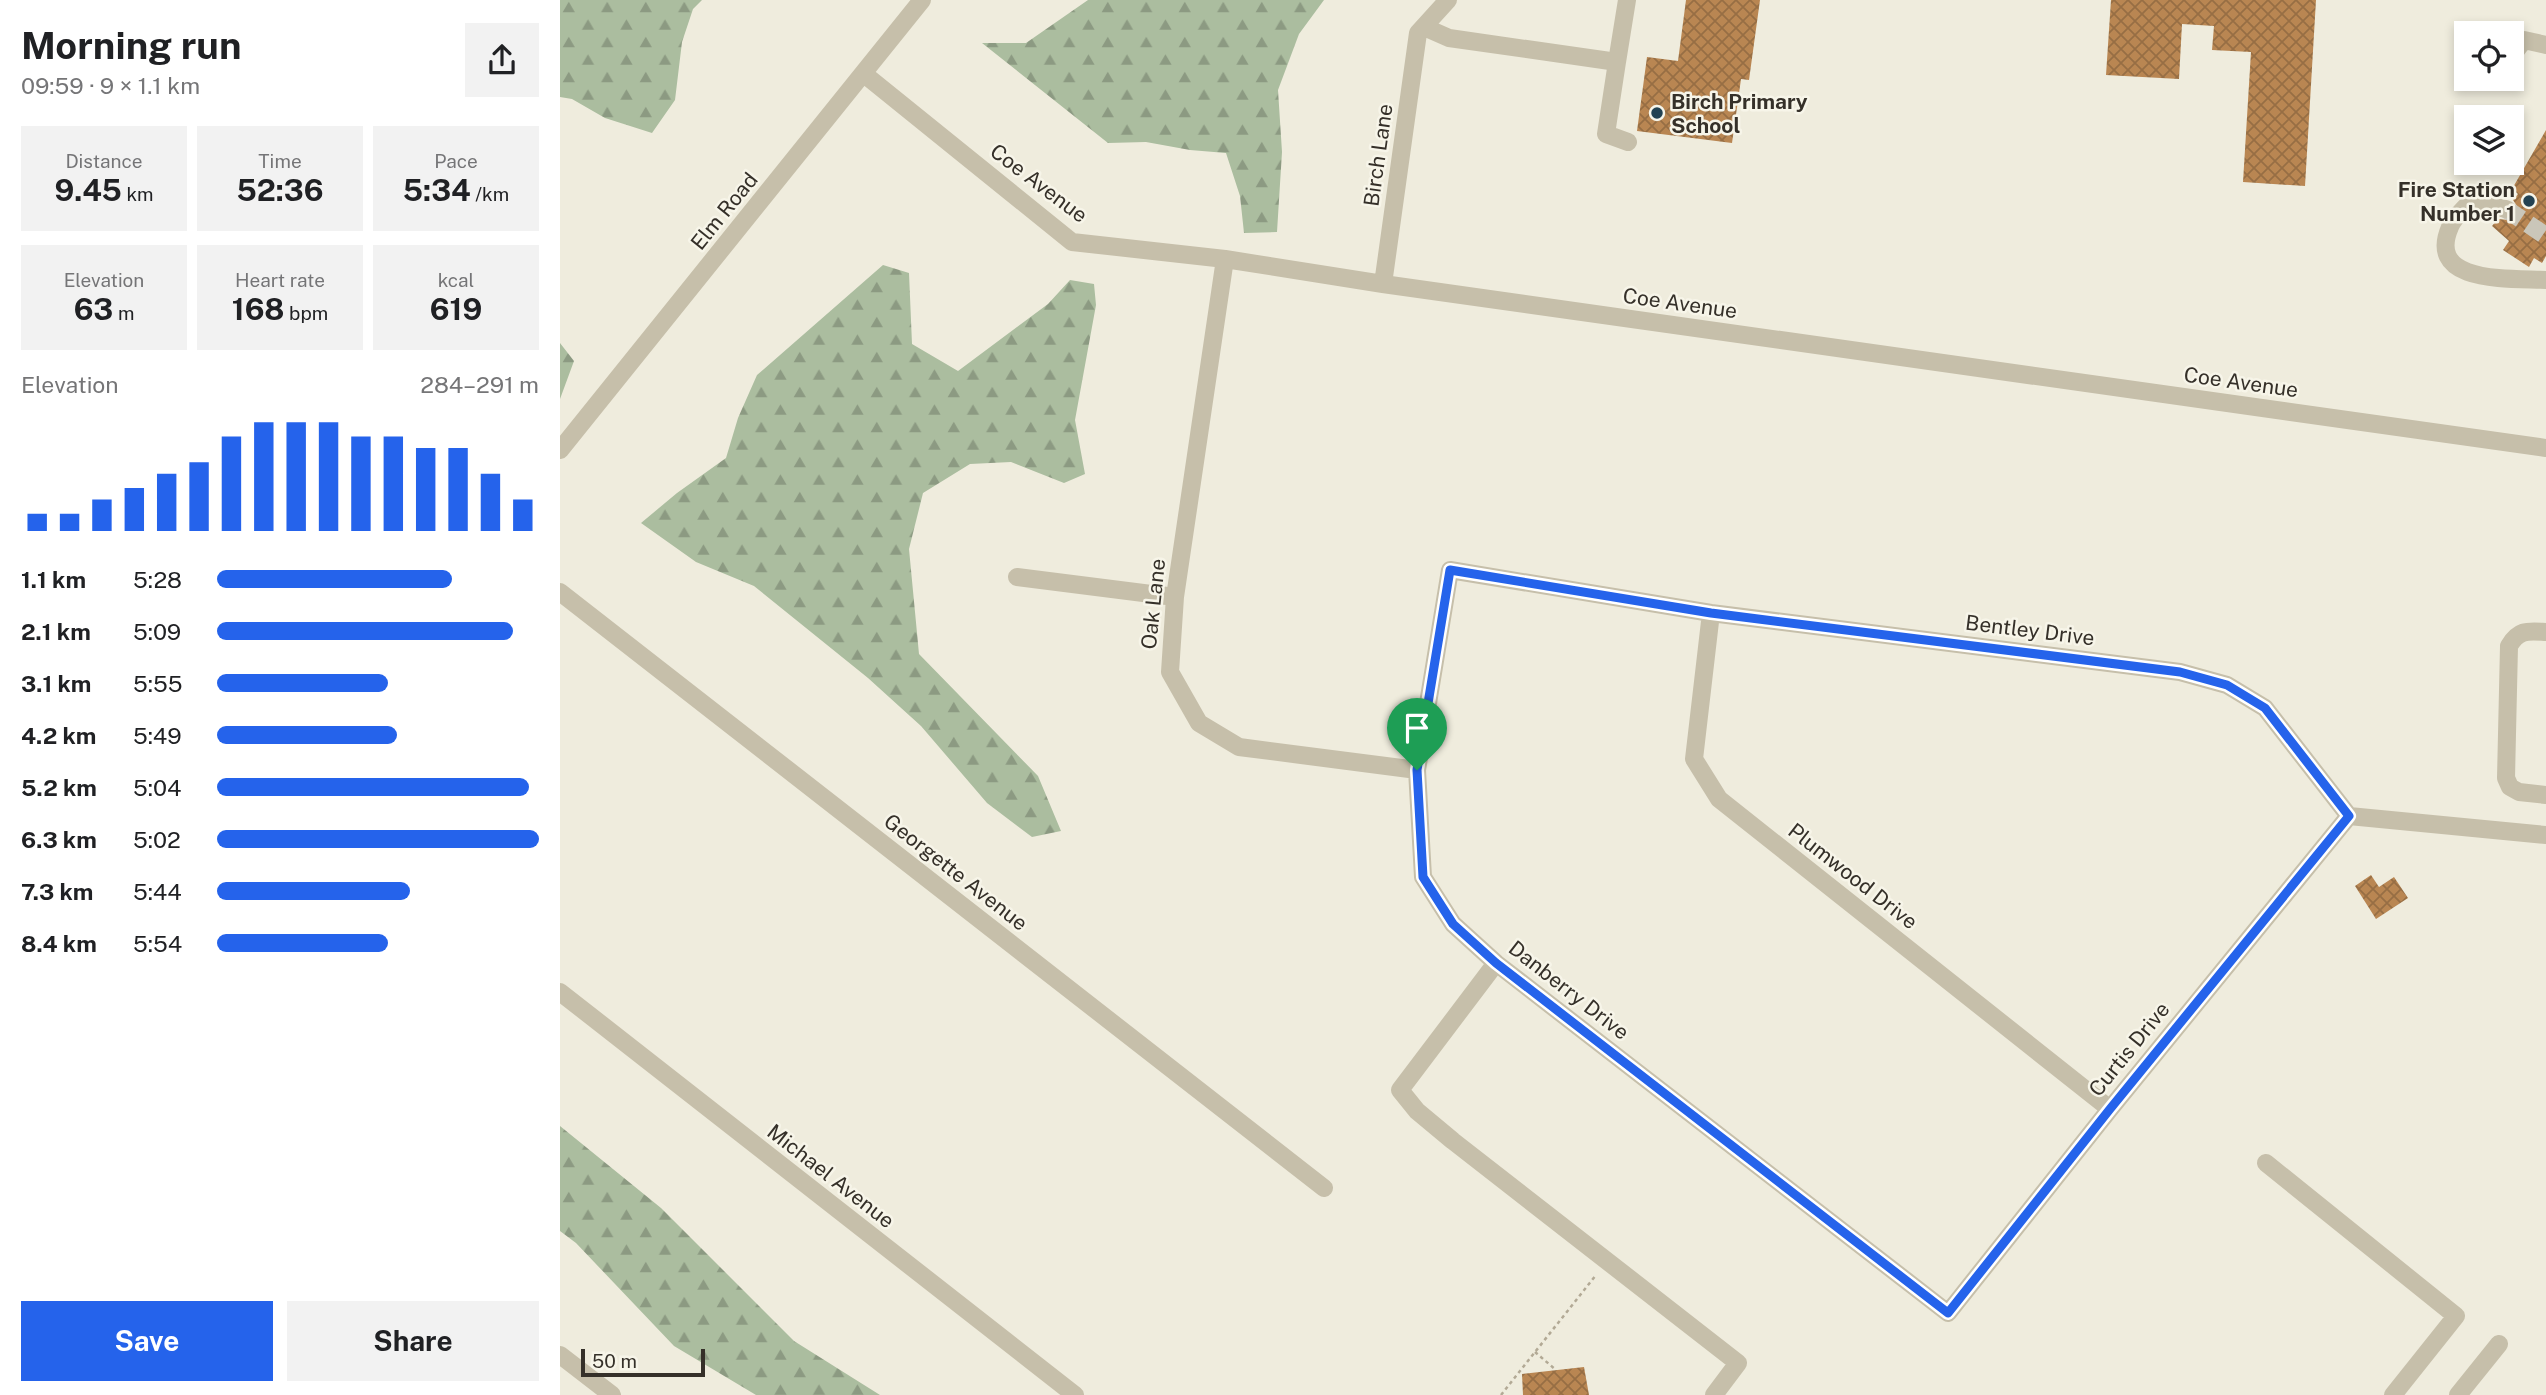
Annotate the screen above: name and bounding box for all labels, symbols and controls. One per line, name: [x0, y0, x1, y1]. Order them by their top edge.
map controls: [2454, 21, 2524, 175]
button: locate: [2454, 21, 2524, 91]
text: Morning run: [21, 23, 242, 68]
button: share: [465, 23, 539, 97]
text: 09:59 · 9 × 1.1 km: [21, 72, 200, 99]
place label: Birch Primary School: [1671, 89, 1808, 138]
street label: Birch Lane: [1358, 102, 1398, 208]
marker: Birch Primary School: [1649, 105, 1665, 121]
button: layers: [2454, 105, 2524, 175]
street label: Coe Avenue: [985, 138, 1093, 228]
text: Distance: [65, 150, 143, 172]
text: Time: [258, 150, 302, 172]
text: Pace: [434, 150, 478, 172]
street label: Elm Road: [685, 167, 763, 255]
text: 9.45: [54, 172, 122, 208]
text: 52:36: [236, 172, 324, 208]
text: 5:34: [403, 172, 471, 208]
place label: Fire Station Number 1: [2398, 177, 2515, 226]
text: km: [122, 183, 154, 205]
text: /km: [471, 183, 509, 205]
marker: Fire Station Number 1: [2521, 193, 2537, 209]
text: Elevation: [64, 269, 144, 291]
text: Heart rate: [235, 269, 325, 291]
text: kcal: [438, 269, 474, 291]
street label: Coe Avenue: [1621, 283, 1739, 323]
text: 63: [74, 291, 113, 327]
text: 168: [232, 291, 285, 327]
text: 619: [430, 291, 482, 327]
text: m: [113, 302, 134, 324]
text: bpm: [285, 302, 328, 324]
street label: Coe Avenue: [2182, 362, 2300, 402]
text: Elevation: [21, 371, 119, 398]
text: 284–291 m: [420, 371, 539, 398]
street label: Oak Lane: [1136, 557, 1170, 651]
text: 1.1 km: [21, 566, 86, 593]
text: 5:28: [133, 566, 182, 593]
street label: Bentley Drive: [1964, 610, 2096, 650]
text: 2.1 km: [21, 618, 91, 645]
text: 5:09: [133, 618, 181, 645]
text: 3.1 km: [21, 670, 91, 697]
text: 5:55: [133, 670, 182, 697]
pin: [1387, 698, 1447, 770]
icon: arrive: [1398, 709, 1436, 747]
text: 4.2 km: [21, 722, 96, 749]
text: 5:49: [133, 722, 182, 749]
text: 5.2 km: [21, 774, 97, 801]
text: 5:04: [133, 774, 181, 801]
street label: Georgette Avenue: [879, 808, 1033, 936]
street label: Plumwood Drive: [1783, 818, 1923, 934]
text: 6.3 km: [21, 826, 97, 853]
text: 5:02: [133, 826, 181, 853]
text: 7.3 km: [21, 878, 93, 905]
text: 5:44: [133, 878, 182, 905]
text: 8.4 km: [21, 930, 97, 957]
text: 5:54: [133, 930, 182, 957]
street label: Danberry Drive: [1504, 935, 1634, 1045]
street label: Curtis Drive: [2083, 997, 2175, 1101]
street label: Michael Avenue: [763, 1119, 899, 1233]
button: Save: [21, 1301, 273, 1381]
button: Share: [287, 1301, 539, 1381]
scale bar: [581, 1346, 705, 1378]
text: 50 m: [592, 1350, 637, 1372]

